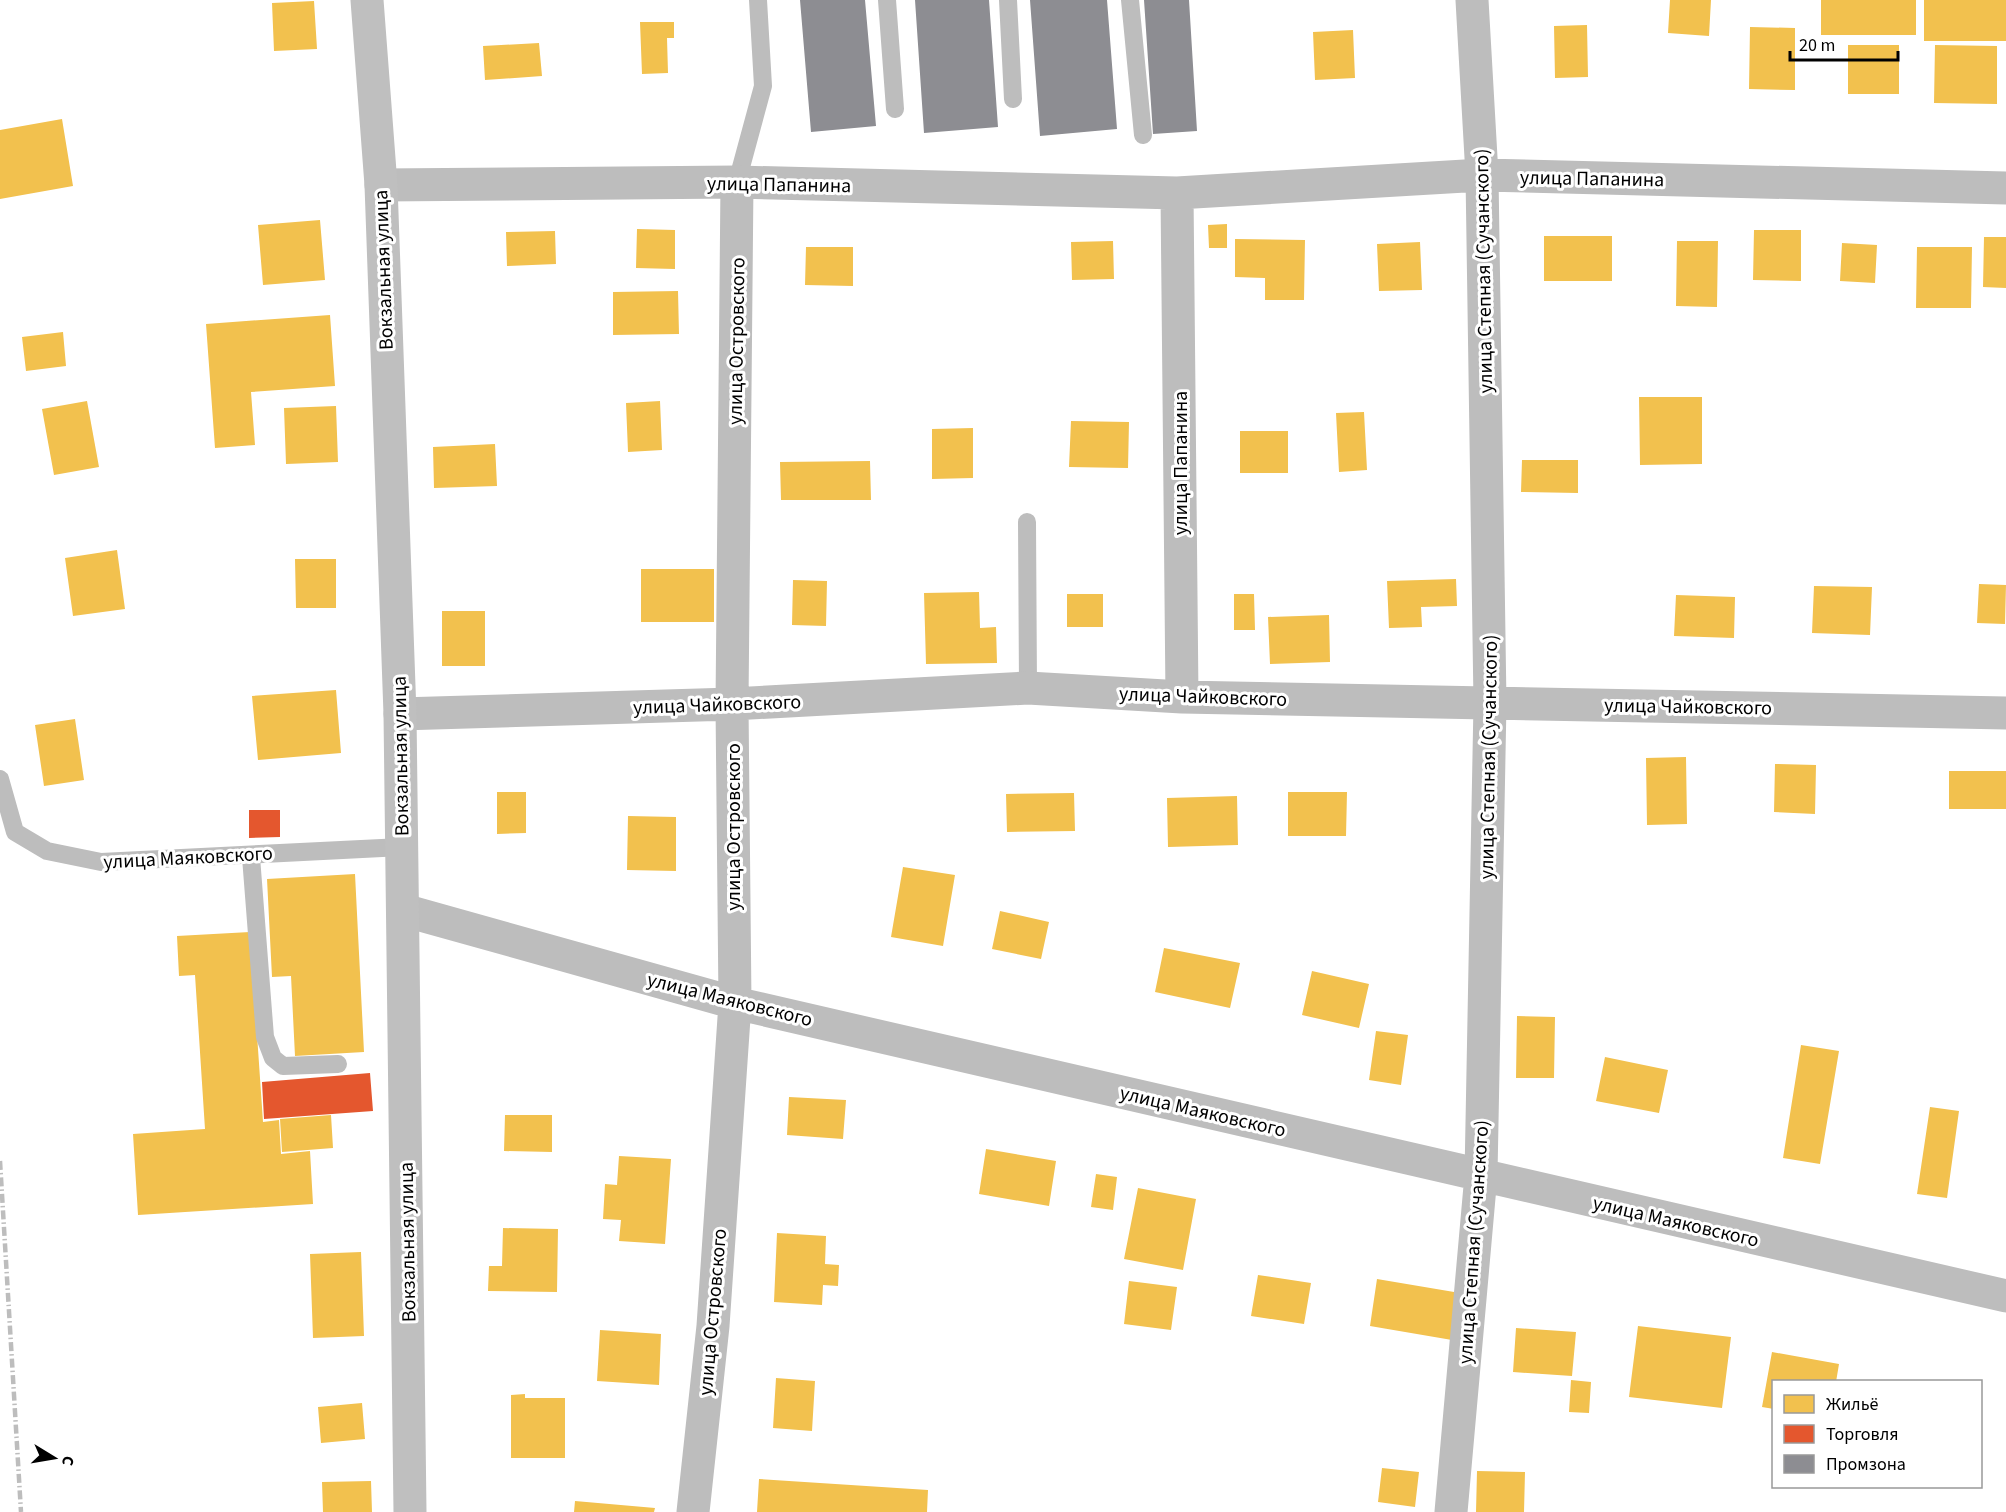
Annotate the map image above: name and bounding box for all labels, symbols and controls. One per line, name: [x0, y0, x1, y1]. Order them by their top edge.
scale bar: [1790, 24, 1898, 62]
text: 20 m: [1799, 33, 1835, 58]
street label: улица Степная (Сучанского): [1468, 148, 1500, 394]
street label: улица Папанина: [1520, 164, 1664, 194]
street label: улица Папанина: [707, 170, 851, 200]
street label: Вокзальная улица: [367, 189, 401, 350]
street label: улица Островского: [722, 257, 752, 425]
street label: улица Папанина: [1167, 391, 1195, 535]
street label: улица Степная (Сучанского): [1473, 634, 1505, 880]
street label: Вокзальная улица: [386, 676, 416, 836]
street label: улица Чайковского: [1119, 680, 1287, 714]
street label: улица Чайковского: [633, 688, 801, 722]
street label: улица Чайковского: [1604, 692, 1772, 722]
street label: улица Островского: [720, 743, 748, 911]
street label: улица Маяковского: [103, 840, 273, 876]
street label: улица Маяковского: [644, 966, 815, 1034]
street label: улица Маяковского: [1117, 1079, 1289, 1145]
street label: улица Степная (Сучанского): [1451, 1119, 1496, 1365]
street label: Вокзальная улица: [393, 1162, 423, 1322]
street label: улица Маяковского: [1590, 1189, 1762, 1255]
street label: улица Островского: [692, 1227, 734, 1397]
legend: [1772, 1380, 1982, 1488]
text: Жильё: [1826, 1392, 1879, 1417]
text: Торговля: [1826, 1422, 1899, 1447]
north arrow: [24, 1428, 84, 1488]
text: Промзона: [1826, 1452, 1906, 1477]
text: С: [56, 1454, 79, 1467]

